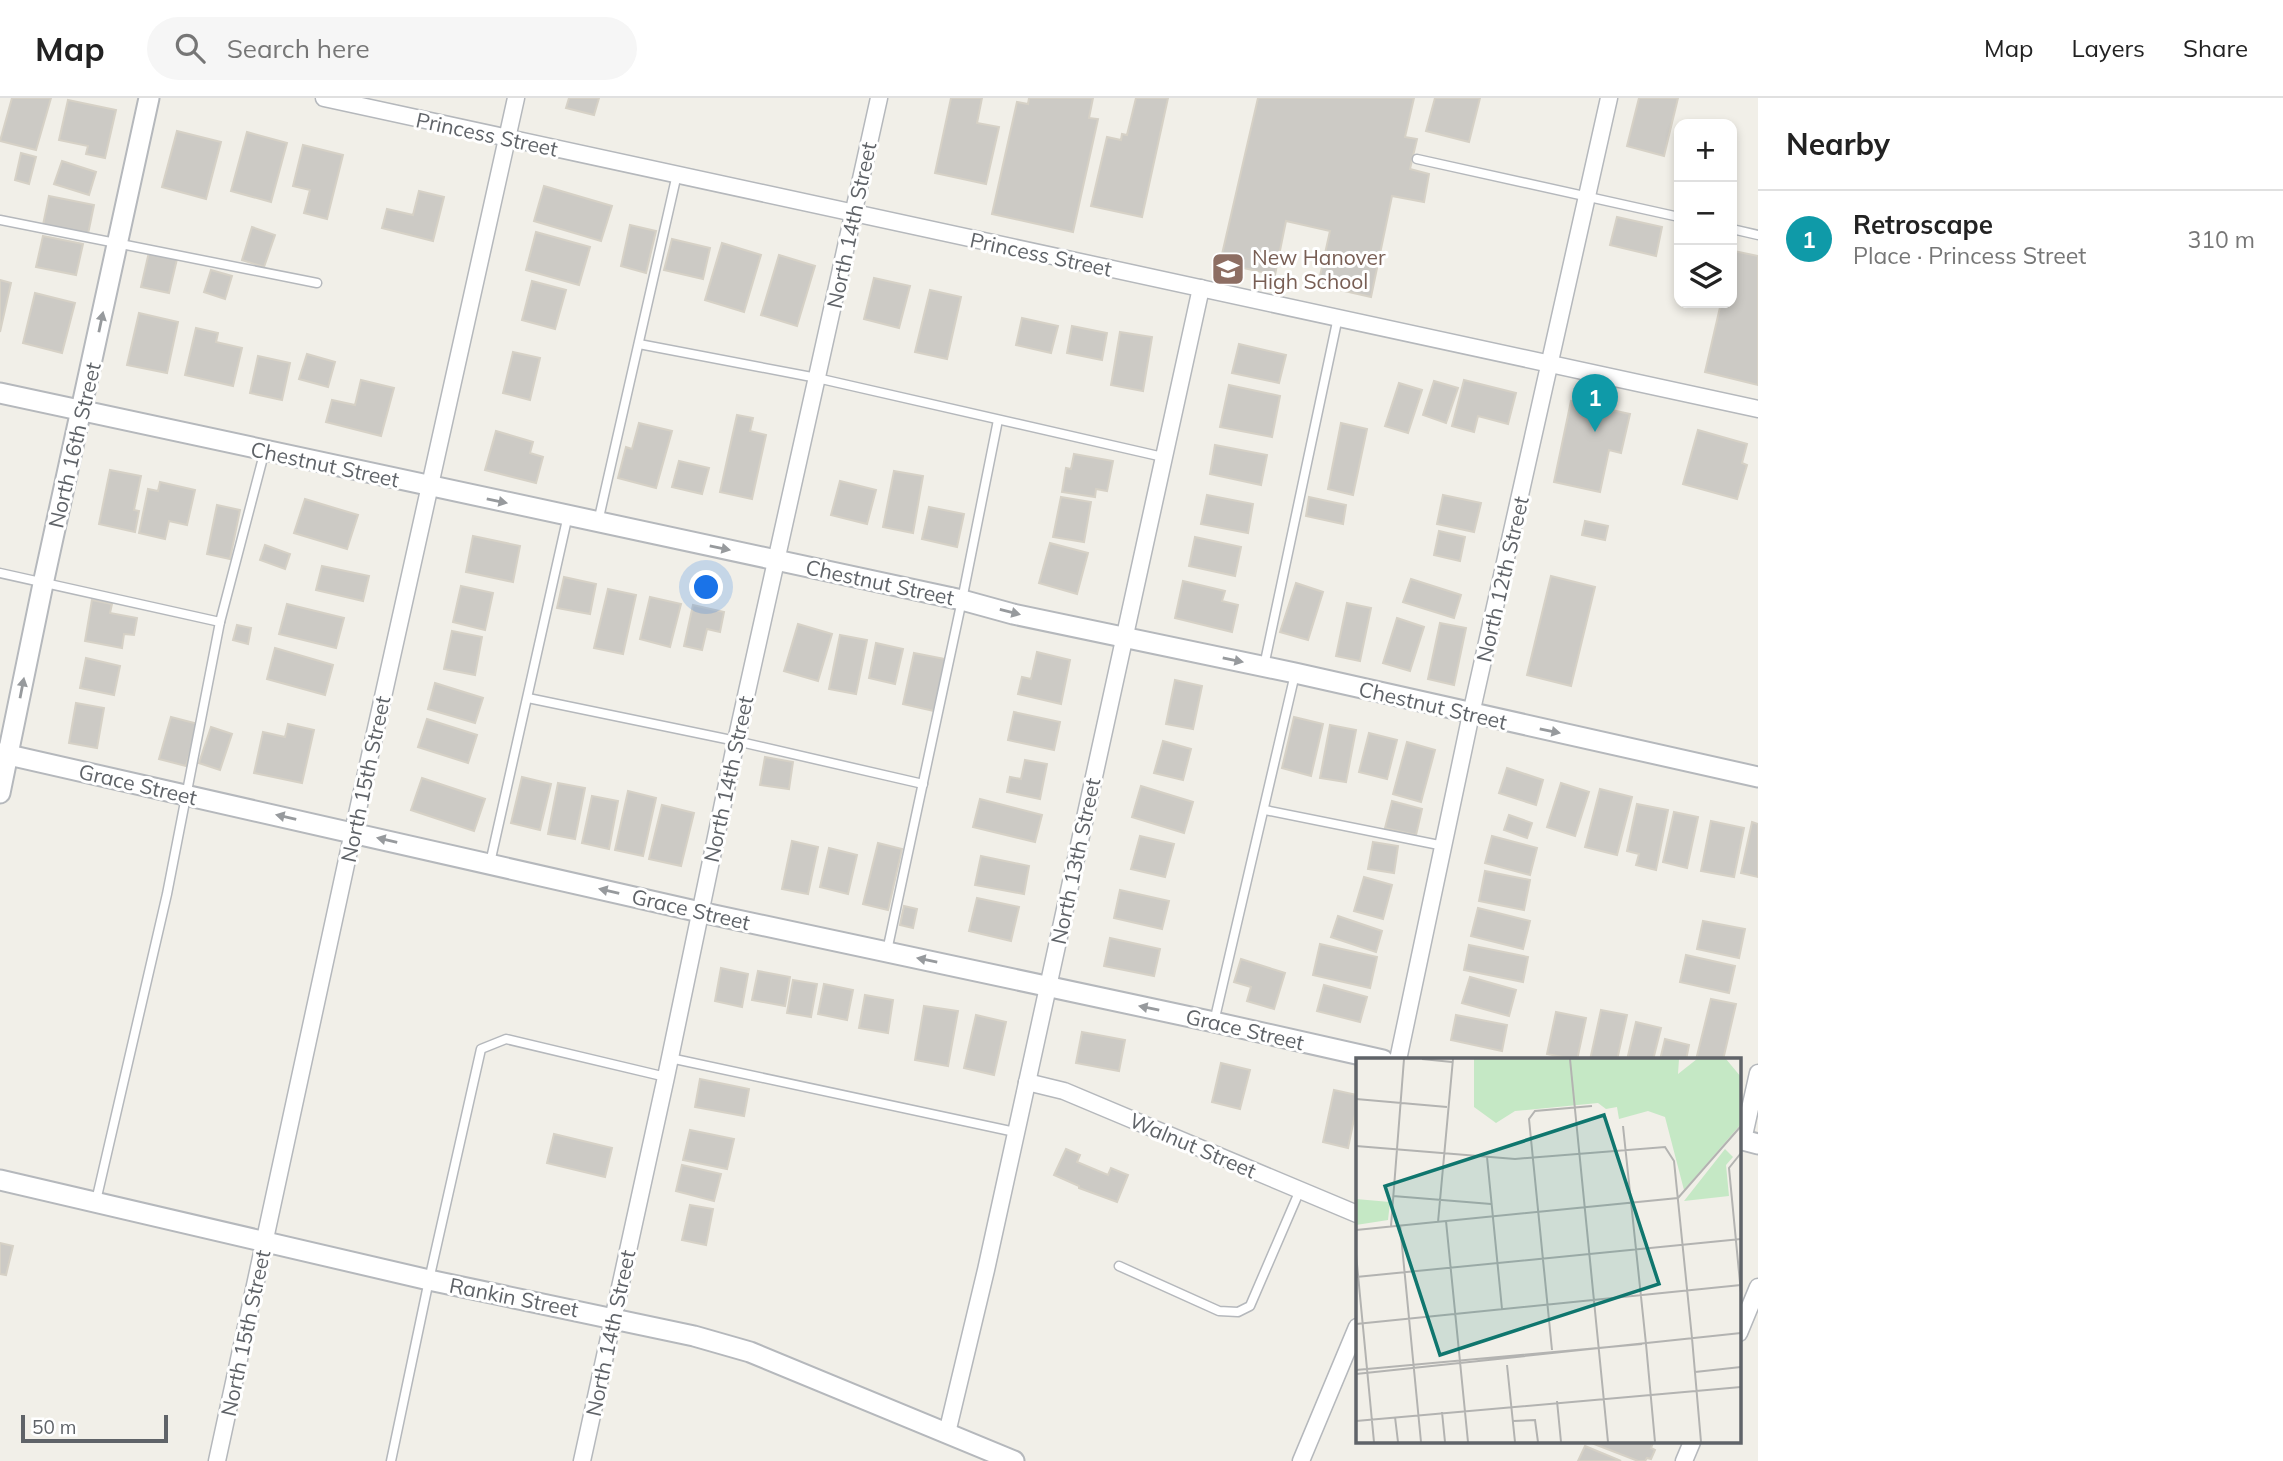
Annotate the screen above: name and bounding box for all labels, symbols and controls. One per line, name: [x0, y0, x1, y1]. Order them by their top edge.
search box: [147, 17, 637, 80]
text: Map: [35, 28, 105, 69]
icon: search: [171, 29, 209, 67]
text: Search here: [227, 32, 370, 65]
text: Map: [1984, 33, 2033, 63]
text: Layers: [2071, 33, 2145, 63]
text: Share: [2183, 33, 2248, 63]
street label: Princess Street: [414, 106, 560, 162]
map controls: [1674, 119, 1737, 308]
button: +: [1674, 119, 1737, 182]
text: Nearby: [1786, 125, 1890, 163]
street label: North 14th Street: [821, 139, 881, 311]
button: −: [1674, 182, 1737, 245]
text: Retroscape: [1853, 208, 1993, 241]
text: 1: [1802, 225, 1816, 254]
text: 310 m: [2187, 225, 2255, 254]
street label: Princess Street: [968, 226, 1114, 282]
text: Place · Princess Street: [1853, 241, 2086, 270]
place label: New Hanover High School: [1252, 244, 1386, 294]
button: layers: [1674, 245, 1737, 308]
school or university icon: New Hanover High School: [1209, 250, 1247, 288]
one-way arrow: [96, 311, 107, 333]
street label: North 16th Street: [42, 360, 106, 530]
pin: 1: [1572, 374, 1618, 432]
street label: Chestnut Street: [248, 436, 402, 492]
street label: North 12th Street: [1470, 494, 1534, 664]
one-way arrow: [486, 495, 508, 506]
one-way arrow: [709, 542, 731, 553]
street label: Chestnut Street: [803, 554, 957, 610]
your location: [689, 570, 723, 604]
one-way arrow: [999, 607, 1021, 618]
one-way arrow: [1222, 654, 1244, 665]
street label: Chestnut Street: [1356, 675, 1510, 735]
one-way arrow: [16, 677, 27, 699]
street label: North 15th Street: [335, 693, 395, 865]
street label: North 14th Street: [698, 693, 758, 865]
one-way arrow: [1539, 726, 1561, 737]
street label: Grace Street: [76, 758, 200, 810]
street label: North 13th Street: [1045, 775, 1105, 947]
one-way arrow: [275, 811, 297, 822]
one-way arrow: [376, 834, 398, 845]
street label: Grace Street: [629, 883, 753, 935]
one-way arrow: [598, 885, 620, 896]
one-way arrow: [916, 955, 938, 966]
one-way arrow: [1138, 1003, 1160, 1014]
street label: Grace Street: [1183, 1003, 1307, 1055]
inset map: [1356, 1058, 1741, 1444]
street label: Walnut Street: [1126, 1107, 1260, 1183]
street label: North 15th Street: [215, 1247, 275, 1419]
street label: North 14th Street: [580, 1247, 640, 1419]
street label: Rankin Street: [447, 1272, 581, 1322]
scale bar: [21, 1412, 168, 1444]
text: 50 m: [32, 1415, 76, 1439]

